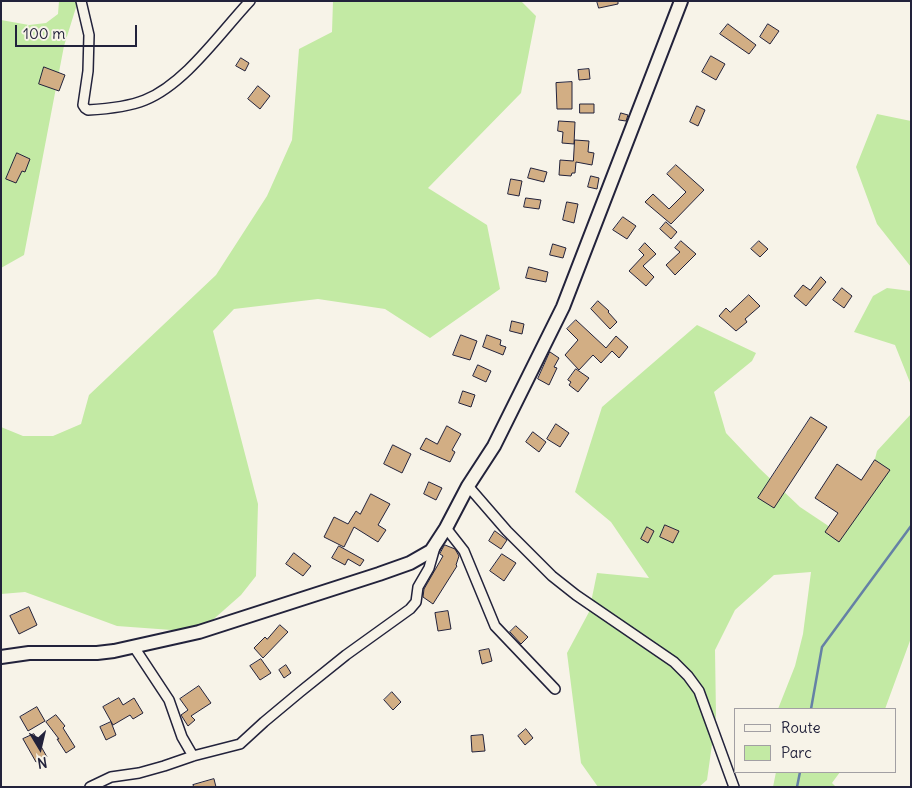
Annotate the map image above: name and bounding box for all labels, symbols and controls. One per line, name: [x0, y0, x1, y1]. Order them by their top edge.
scale bar: [18, 15, 140, 47]
text: 100 m: [23, 24, 65, 43]
legend: [734, 708, 897, 773]
text: Route: [781, 718, 821, 737]
north arrow: [15, 723, 65, 773]
text: Parc: [781, 743, 812, 762]
text: N: [36, 753, 49, 772]

